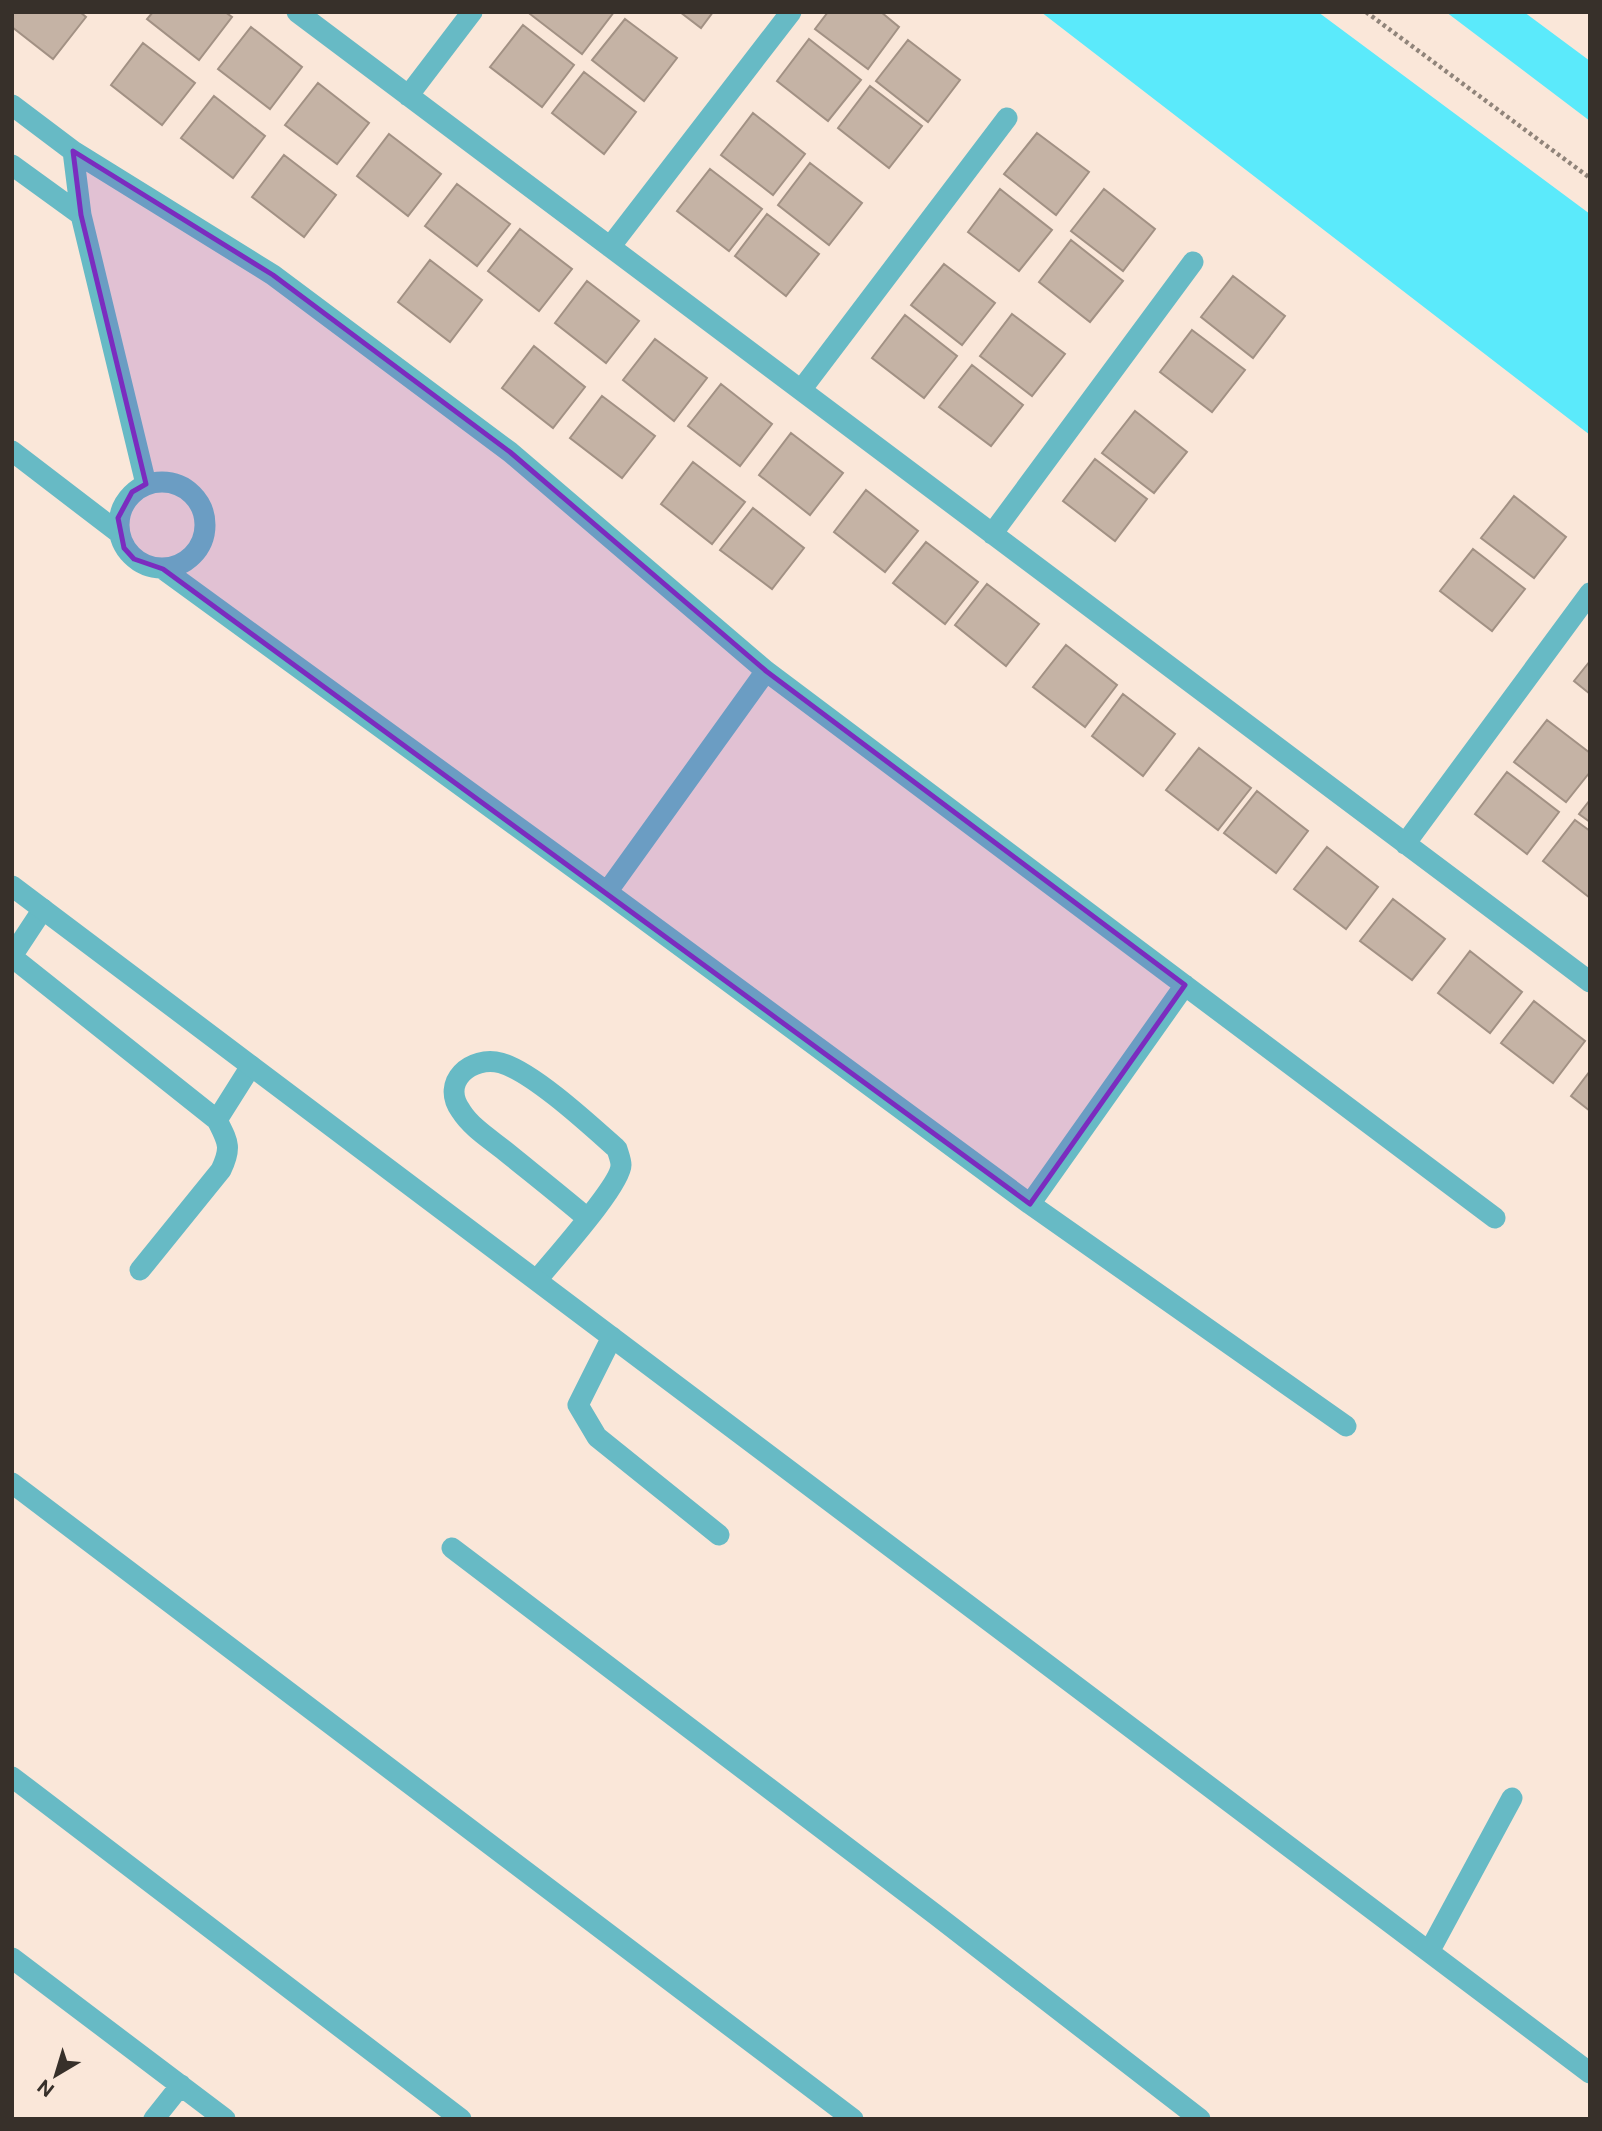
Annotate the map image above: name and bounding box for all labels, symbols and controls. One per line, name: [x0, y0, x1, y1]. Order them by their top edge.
north arrow: [21, 2040, 91, 2110]
text: N: [33, 2075, 58, 2102]

